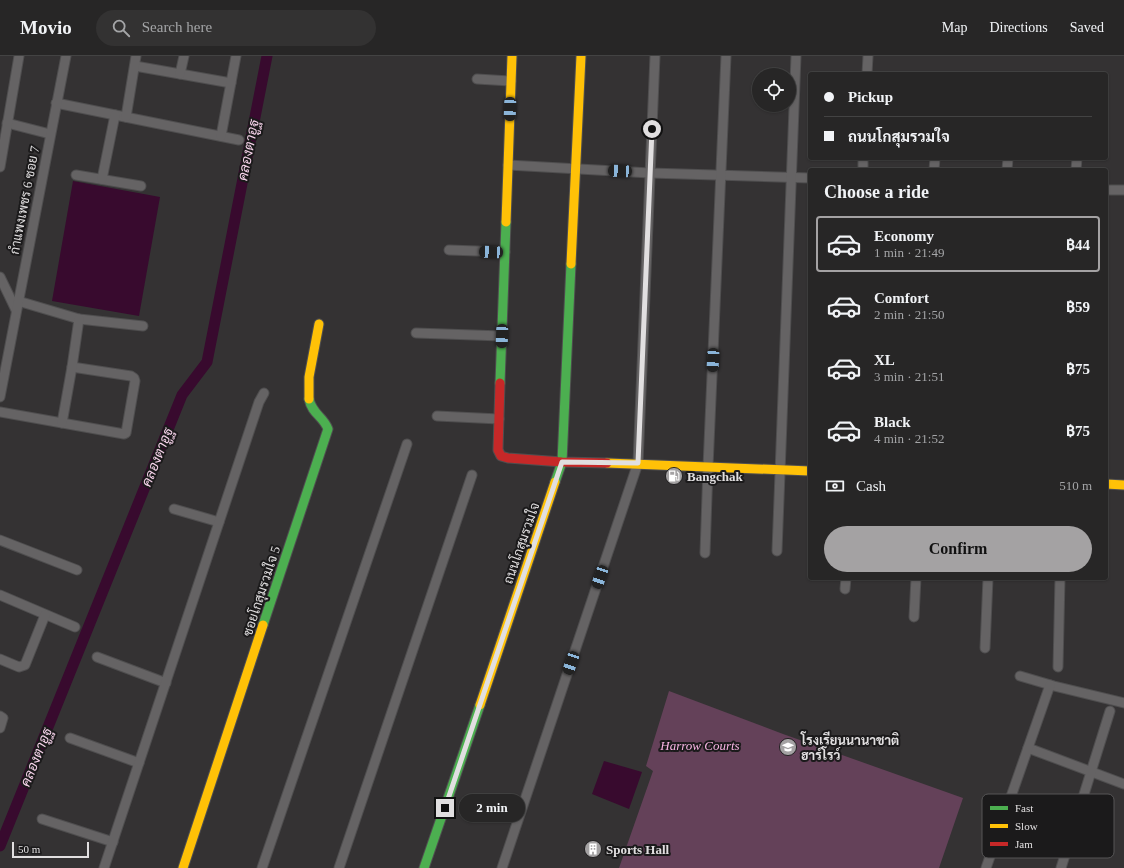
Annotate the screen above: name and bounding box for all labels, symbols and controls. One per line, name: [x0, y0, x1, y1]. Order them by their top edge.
search box: [96, 10, 376, 46]
text: Movio: [20, 17, 72, 38]
icon: search: [110, 17, 132, 39]
text: Search here: [142, 19, 212, 35]
text: Map: [942, 20, 967, 35]
text: Directions: [989, 20, 1048, 35]
text: Saved: [1070, 20, 1104, 35]
map controls: [752, 68, 796, 112]
button: locate: [752, 68, 796, 112]
text: Pickup: [848, 89, 893, 105]
car: [504, 97, 516, 121]
water label: คลองตาอูฐ: [235, 118, 264, 182]
route start: [643, 120, 661, 138]
text: ถนนโกสุมรวมใจ: [848, 129, 950, 145]
street label: กำแพงเพชร 6 ซอย 7: [7, 144, 42, 256]
car: [608, 164, 632, 178]
text: Choose a ride: [824, 182, 929, 202]
icon: car: [826, 226, 862, 262]
text: Economy: [874, 228, 934, 244]
text: ฿44: [1066, 237, 1090, 253]
car: [479, 245, 503, 259]
text: 1 min · 21:49: [874, 245, 944, 260]
icon: car: [826, 288, 862, 324]
text: Comfort: [874, 290, 929, 306]
text: ฿59: [1066, 299, 1090, 315]
text: 2 min · 21:50: [874, 307, 944, 322]
car: [496, 324, 508, 348]
car: [706, 348, 720, 372]
icon: car: [826, 350, 862, 386]
text: XL: [874, 352, 895, 368]
text: ฿75: [1066, 361, 1090, 377]
text: 3 min · 21:51: [874, 369, 944, 384]
icon: car: [826, 412, 862, 448]
text: Black: [874, 414, 911, 430]
text: ฿75: [1066, 423, 1090, 439]
water label: คลองตาอูฐ: [139, 425, 178, 490]
text: 4 min · 21:52: [874, 431, 944, 446]
fuel station icon: Bangchak: [664, 466, 684, 486]
place label: Bangchak: [687, 469, 743, 484]
icon: cash: [824, 475, 846, 497]
text: Cash: [856, 478, 886, 494]
text: 510 m: [1059, 478, 1092, 493]
street label: ถนนโกสุมรวมใจ: [500, 500, 544, 586]
button: Confirm: [824, 526, 1092, 572]
street label: ซอยโกสุมรวมใจ 5: [239, 544, 285, 639]
car: [590, 564, 610, 590]
car: [561, 650, 581, 676]
water label: คลองตาอูฐ: [18, 725, 57, 790]
place label: โรงเรียนนานาชาติ ฮาร์โรว์: [800, 731, 899, 763]
school or university icon: โรงเรียนนานาชาติ ฮาร์โรว์: [778, 737, 798, 757]
park label: Harrow Courts: [659, 738, 740, 753]
callout: 2 min: [459, 794, 525, 822]
legend: [982, 794, 1114, 858]
route end: [436, 799, 454, 817]
text: 2 min: [476, 800, 508, 815]
text: Fast: [1015, 802, 1033, 814]
text: Slow: [1015, 820, 1038, 832]
text: Jam: [1015, 838, 1033, 850]
building icon: Sports Hall: [583, 839, 603, 859]
scale bar: [12, 840, 89, 859]
place label: Sports Hall: [606, 842, 670, 857]
text: 50 m: [18, 843, 40, 855]

